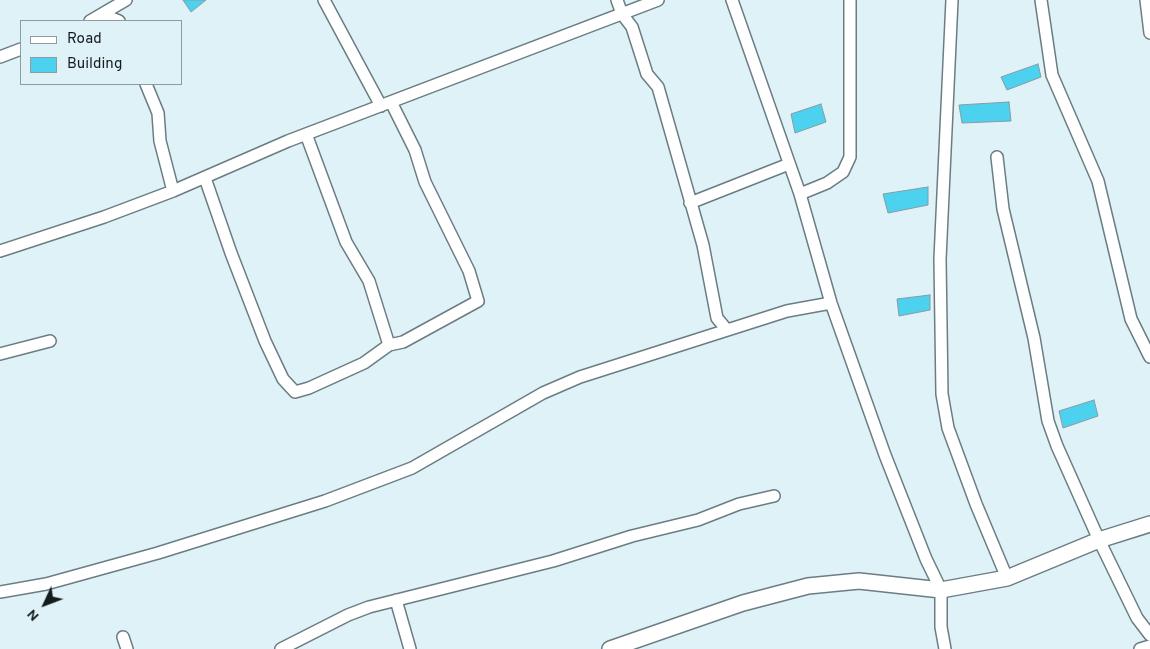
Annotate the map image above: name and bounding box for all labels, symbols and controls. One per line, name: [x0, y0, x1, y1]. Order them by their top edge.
legend: [20, 20, 182, 85]
text: Road: [67, 30, 102, 49]
text: Building: [67, 55, 122, 74]
north arrow: [20, 579, 70, 629]
text: N: [24, 605, 43, 624]

